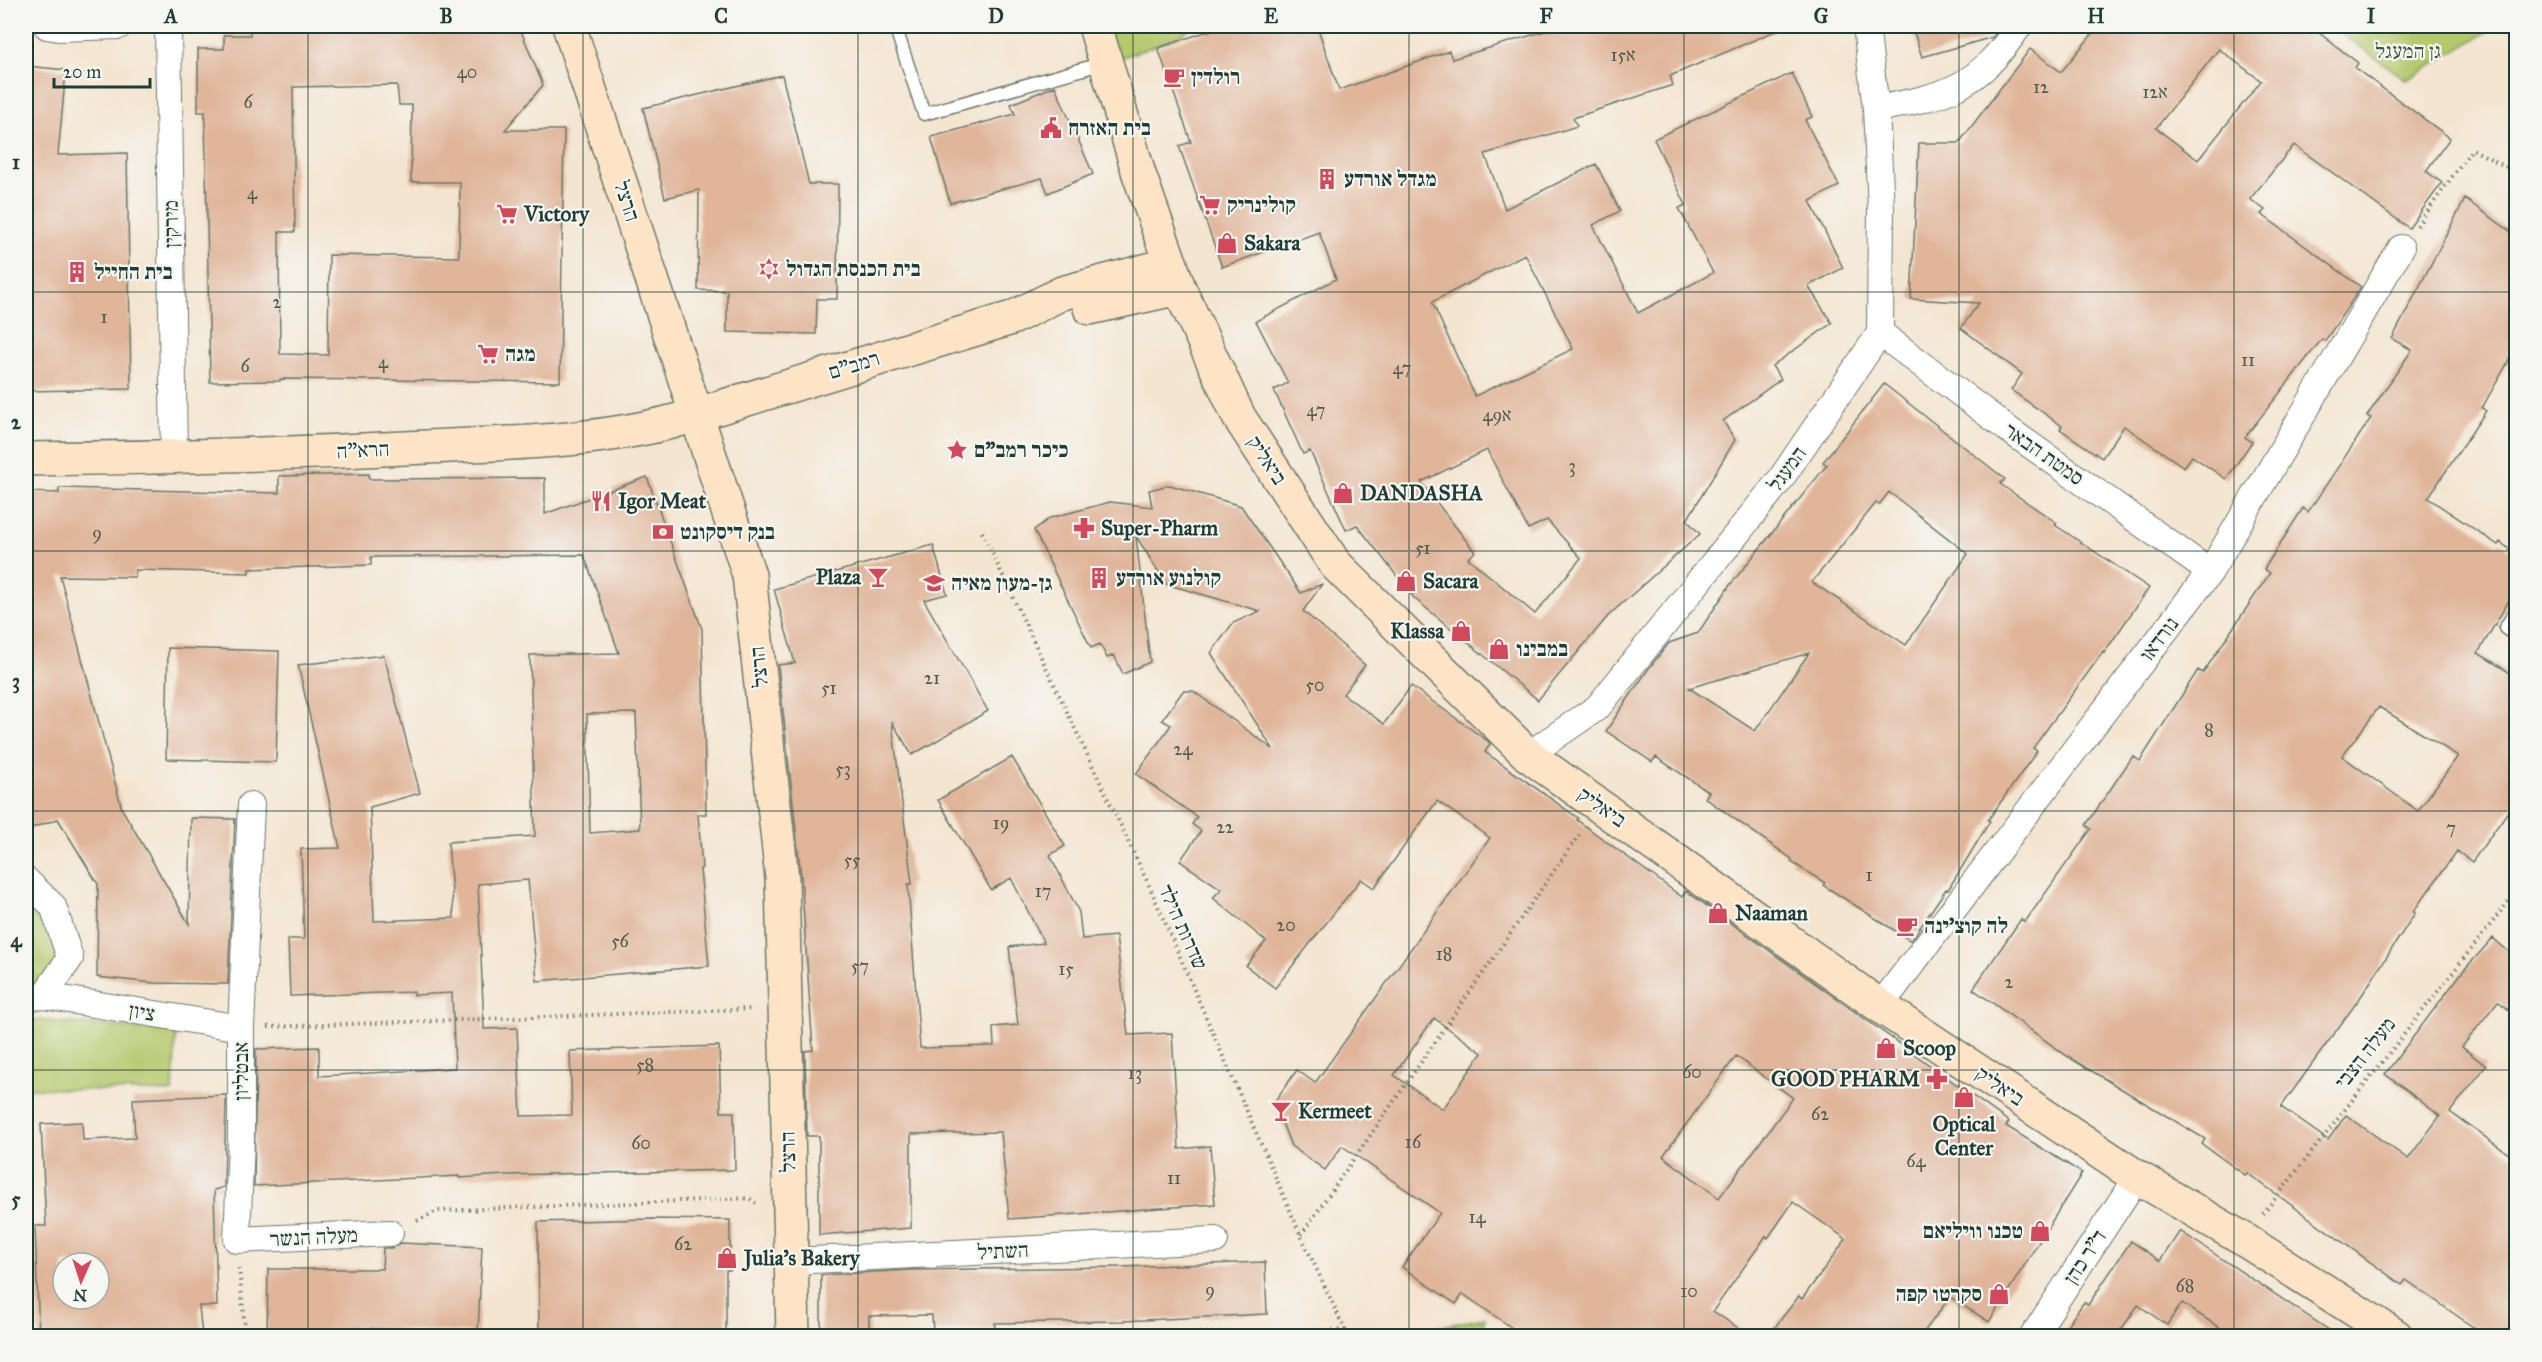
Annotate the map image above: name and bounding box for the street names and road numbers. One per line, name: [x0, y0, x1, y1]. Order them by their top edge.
street label: הרצל: [608, 177, 646, 225]
street label: מירקין: [158, 200, 184, 248]
street label: רמב"ם: [825, 345, 883, 385]
street label: סמטת הבאר: [1999, 417, 2089, 491]
street label: ביאליק: [1242, 431, 1292, 489]
street label: הרא"ה: [336, 436, 390, 464]
street label: המעגל: [1762, 441, 1812, 497]
street label: נורדאו: [2134, 612, 2184, 666]
street label: הרצל: [744, 645, 774, 689]
street label: ביאליק: [1573, 781, 1631, 833]
street label: שדרות הילד: [1153, 880, 1213, 974]
street label: ציון: [127, 997, 157, 1027]
street label: מעלה הצבי: [2329, 1012, 2401, 1094]
street label: אבטליון: [228, 1042, 254, 1100]
street label: ביאליק: [1971, 1060, 2029, 1112]
street label: הרצל: [775, 1131, 801, 1173]
street label: מעלה הנשר: [269, 1222, 359, 1252]
street label: ד"ר כהן: [2058, 1225, 2112, 1289]
street label: השתיל: [977, 1237, 1029, 1265]

